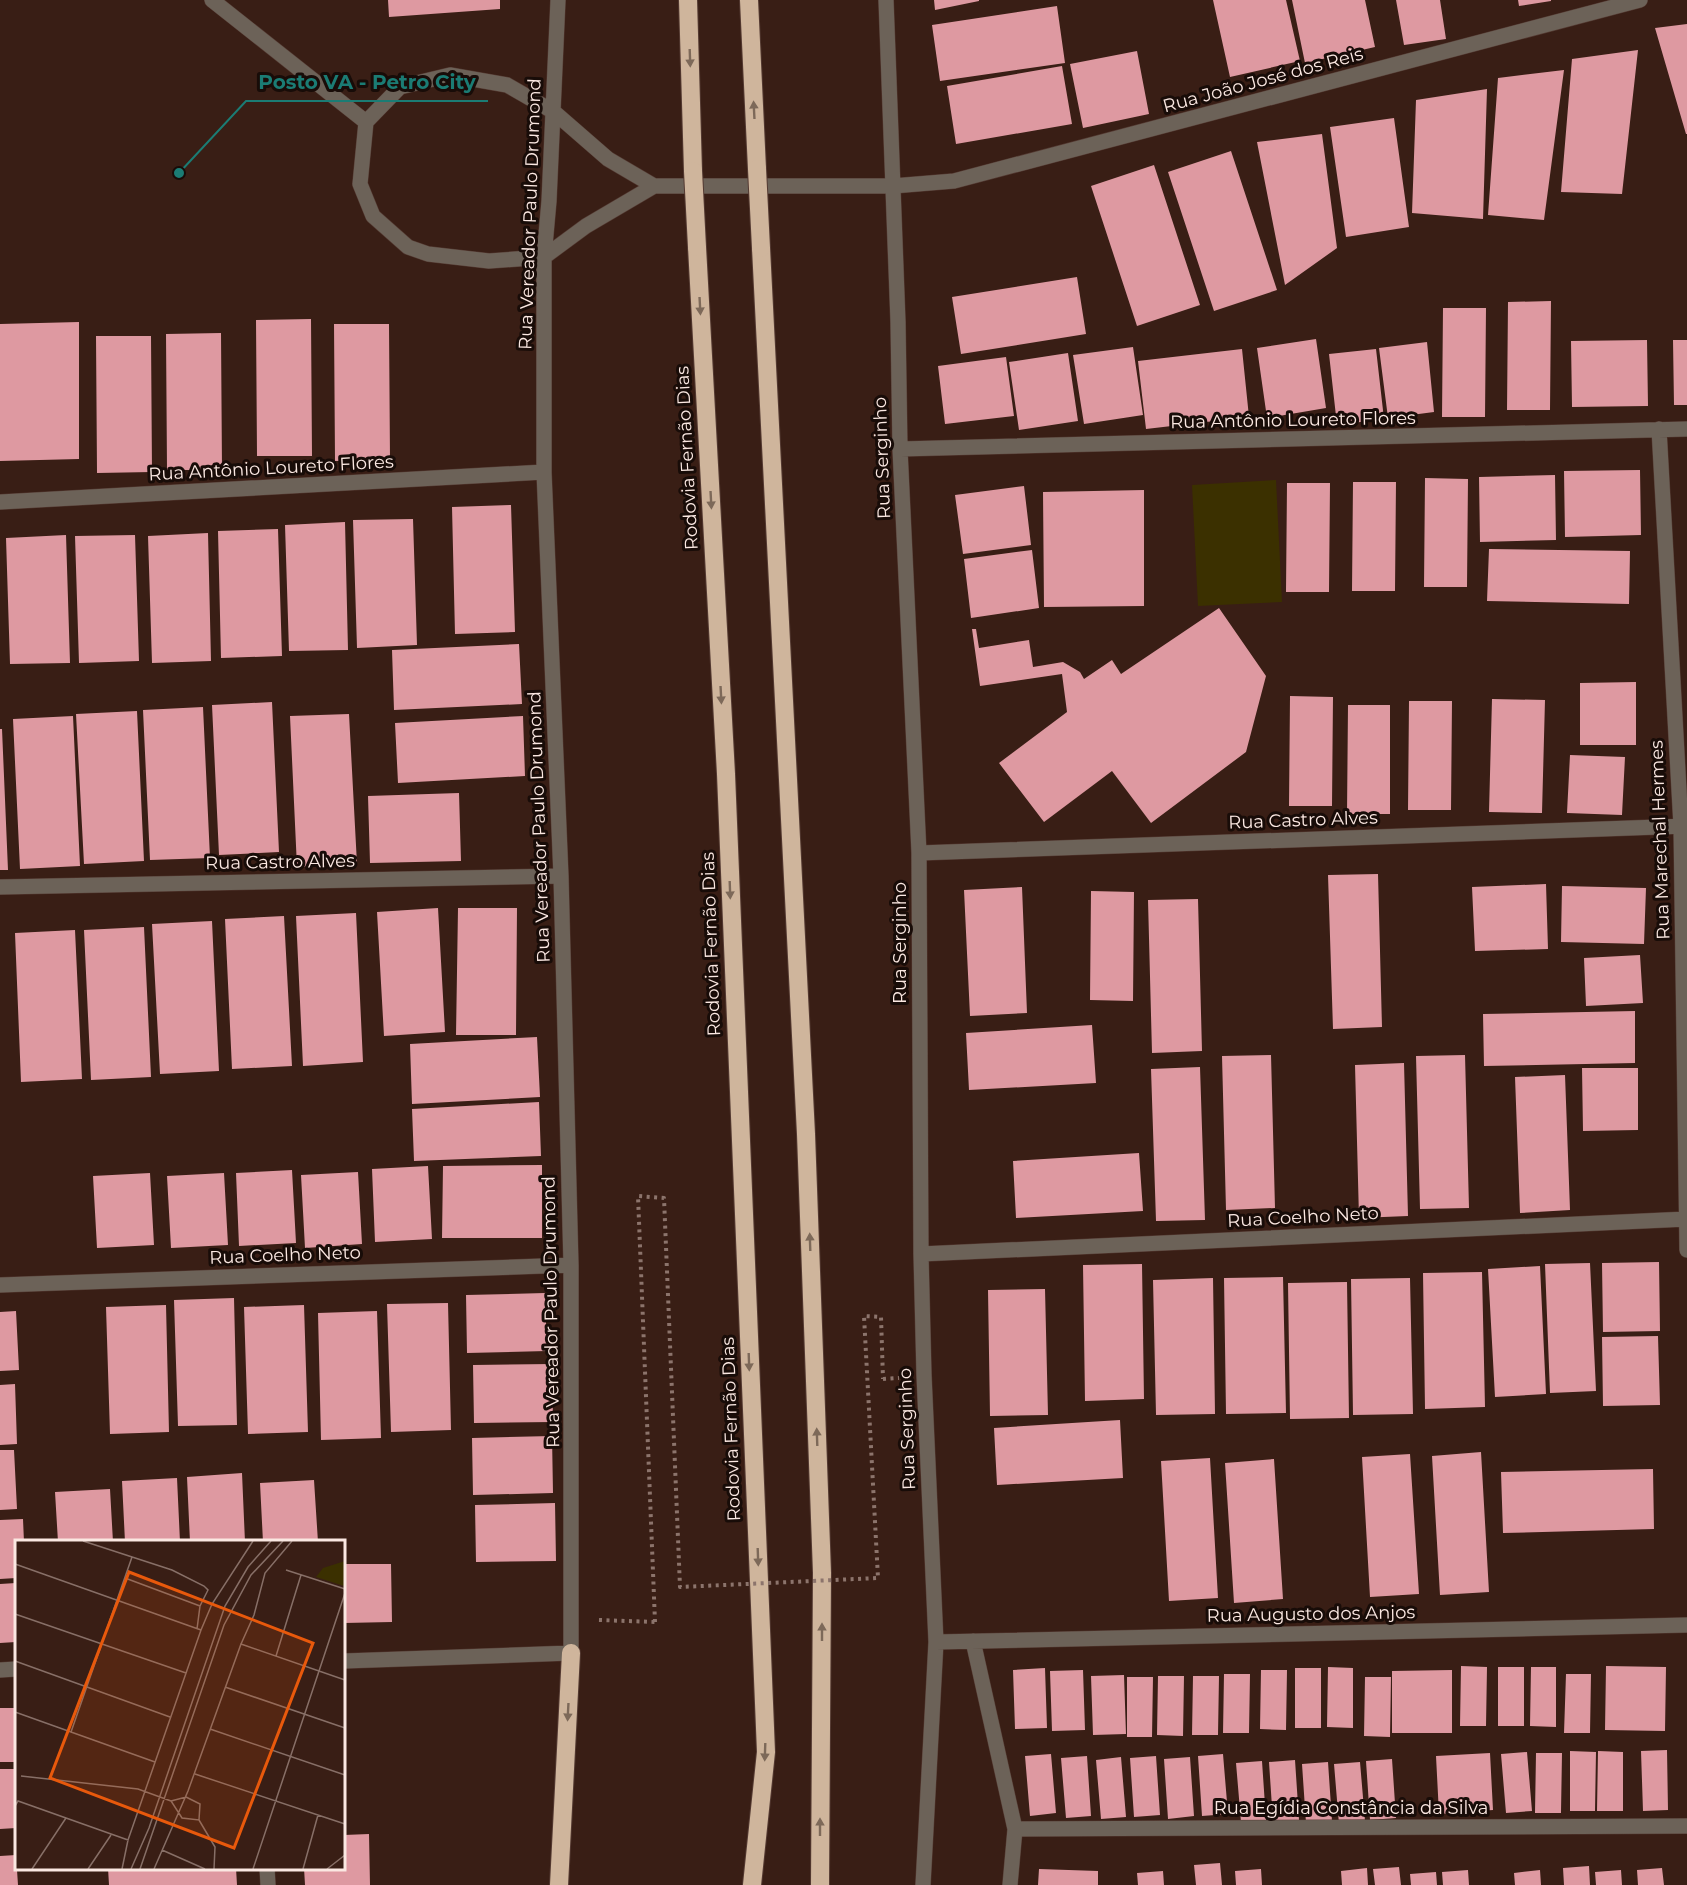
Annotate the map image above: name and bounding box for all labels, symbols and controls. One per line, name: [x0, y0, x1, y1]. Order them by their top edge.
street label: Rua João José dos Reis: [1160, 43, 1366, 117]
one-way arrow: [685, 49, 694, 68]
callout: Posto VA - Petro City: [246, 63, 488, 101]
text: Posto VA - Petro City: [258, 70, 477, 94]
street label: Rua Vereador Paulo Drumond: [514, 78, 546, 350]
one-way arrow: [749, 101, 758, 120]
one-way arrow: [695, 296, 705, 315]
street label: Rodovia Fernão Dias: [671, 365, 703, 551]
street label: Rua Serginho: [869, 397, 895, 519]
street label: Rua Antônio Loureto Flores: [1170, 407, 1416, 433]
street label: Rua Antônio Loureto Flores: [148, 451, 394, 485]
one-way arrow: [706, 491, 715, 510]
one-way arrow: [717, 685, 726, 704]
street label: Rua Vereador Paulo Drumond: [523, 691, 555, 963]
street label: Rua Marechal Hermes: [1646, 740, 1674, 940]
street label: Rua Castro Alves: [1228, 806, 1378, 834]
street label: Rua Castro Alves: [205, 850, 355, 874]
street label: Rodovia Fernão Dias: [697, 851, 725, 1037]
one-way arrow: [726, 880, 735, 899]
street label: Rua Serginho: [889, 882, 911, 1004]
street label: Rua Vereador Paulo Drumond: [538, 1176, 564, 1448]
street label: Rua Coelho Neto: [1227, 1202, 1379, 1232]
one-way arrow: [806, 1232, 815, 1251]
street label: Rua Coelho Neto: [209, 1241, 361, 1269]
street label: Rodovia Fernão Dias: [717, 1336, 745, 1522]
one-way arrow: [745, 1353, 754, 1372]
street label: Rua Serginho: [894, 1368, 920, 1490]
one-way arrow: [813, 1427, 822, 1446]
inset map: [15, 1540, 345, 1870]
one-way arrow: [753, 1548, 762, 1567]
street label: Rua Augusto dos Anjos: [1207, 1601, 1416, 1627]
one-way arrow: [817, 1622, 827, 1641]
one-way arrow: [564, 1702, 573, 1721]
one-way arrow: [760, 1742, 770, 1761]
street label: Rua Egídia Constância da Silva: [1214, 1797, 1488, 1819]
one-way arrow: [815, 1817, 825, 1836]

